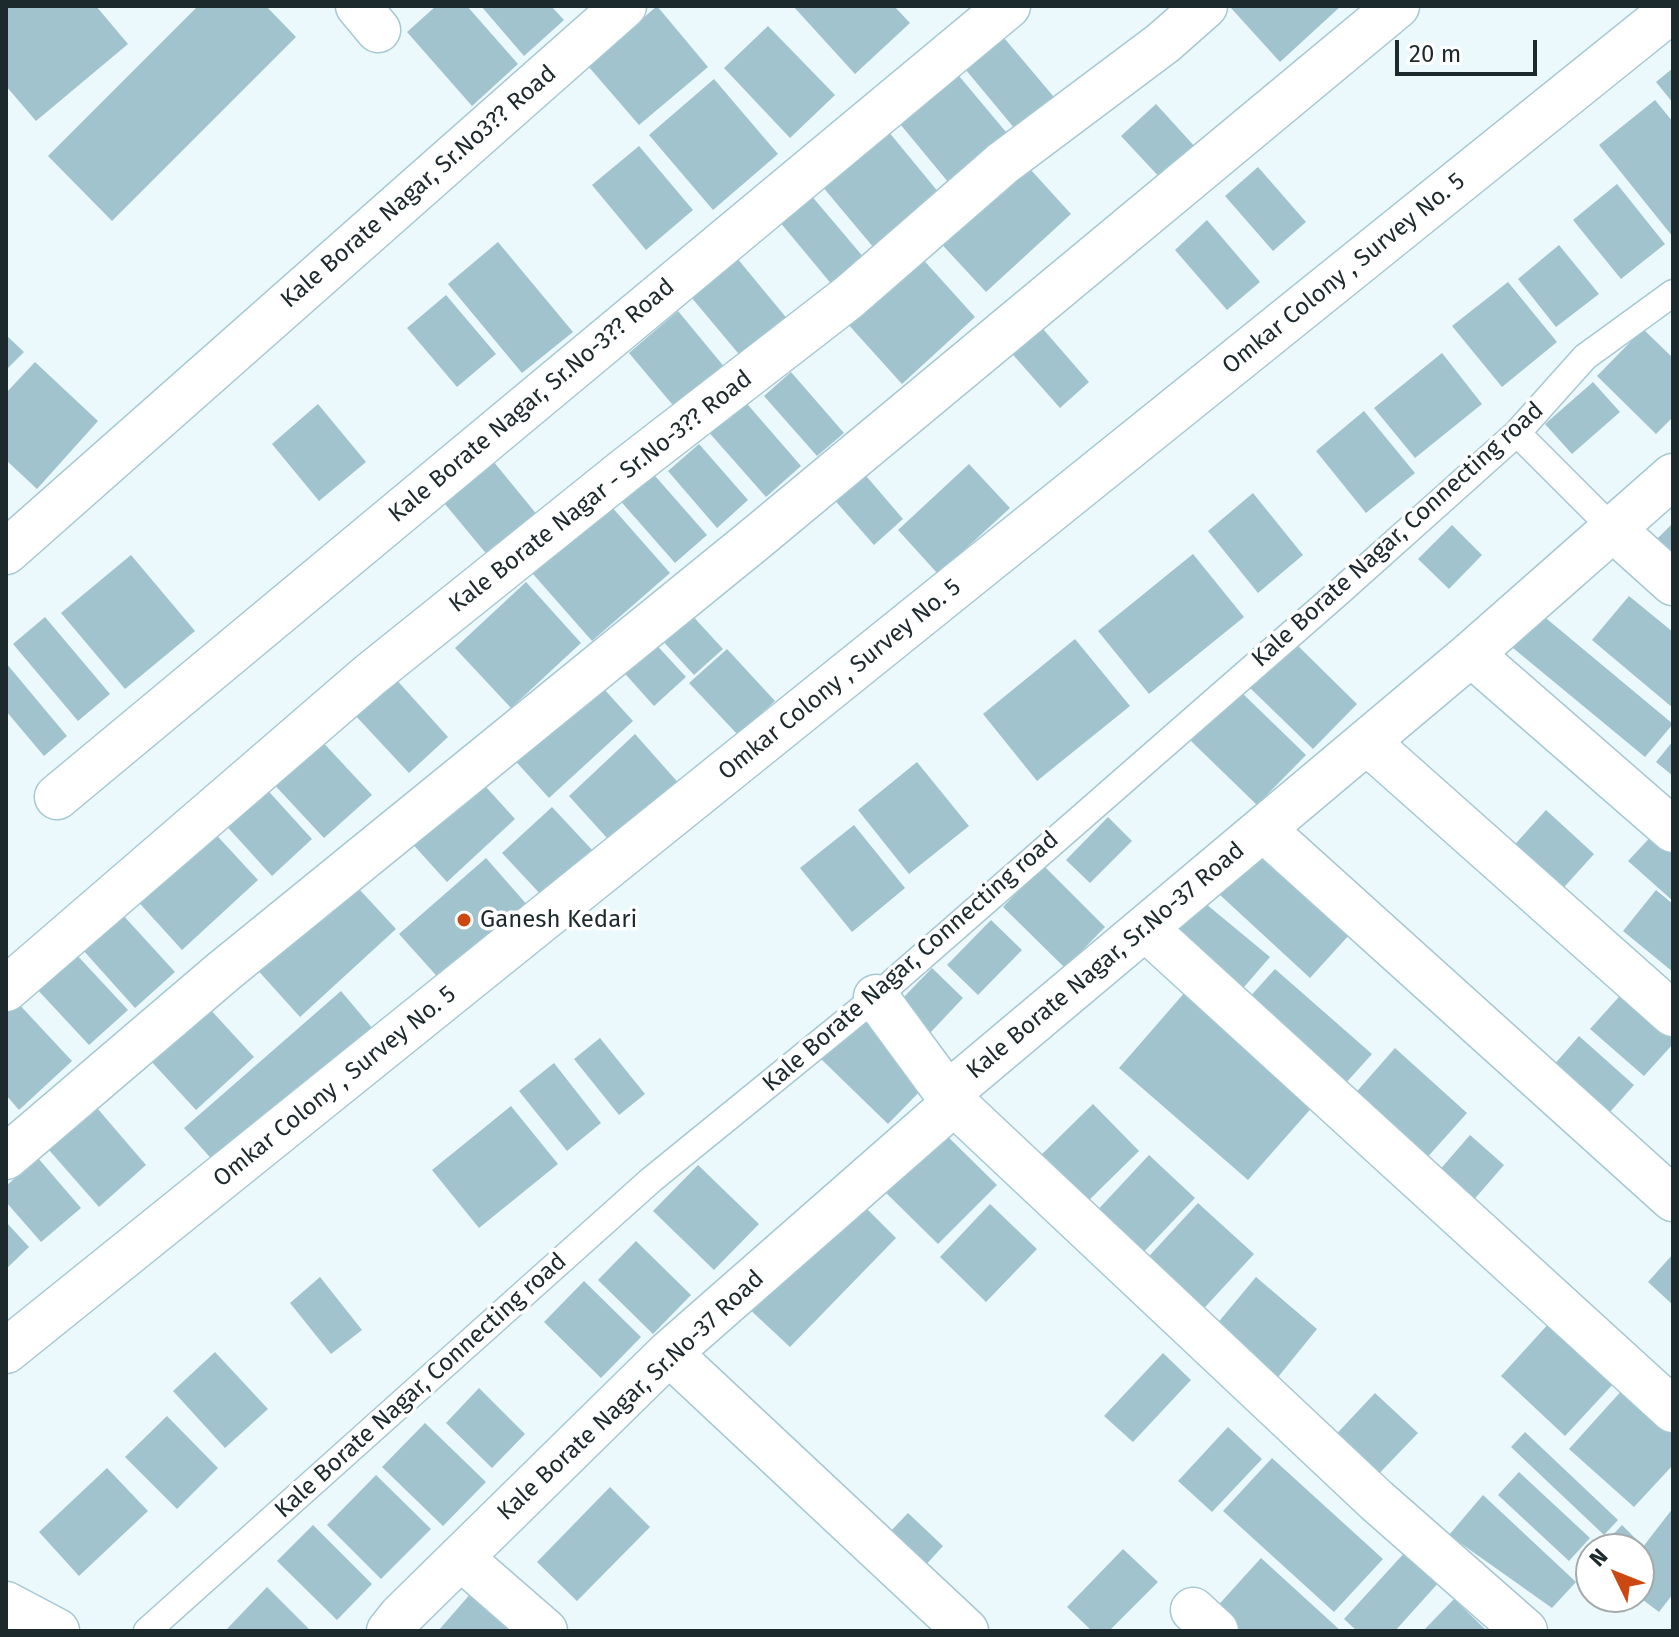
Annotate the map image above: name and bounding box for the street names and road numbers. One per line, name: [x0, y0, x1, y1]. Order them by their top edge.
street label: Kale Borate Nagar, Sr.No3?? Road: [275, 60, 563, 314]
street label: Omkar Colony , Survey No. 5: [1217, 167, 1471, 381]
street label: Kale Borate Nagar, Sr.No-3?? Road: [383, 273, 681, 529]
street label: Kale Borate Nagar - Sr.No-3?? Road: [444, 365, 758, 619]
street label: Kale Borate Nagar, Connecting road: [1246, 396, 1550, 674]
street label: Omkar Colony , Survey No. 5: [713, 573, 967, 787]
street label: Kale Borate Nagar, Connecting road: [757, 826, 1065, 1098]
street label: Kale Borate Nagar, Sr.No-37 Road: [961, 836, 1251, 1086]
street label: Omkar Colony , Survey No. 5: [208, 980, 462, 1194]
street label: Kale Borate Nagar, Connecting road: [269, 1247, 573, 1525]
street label: Kale Borate Nagar, Sr.No-37 Road: [492, 1265, 770, 1527]

